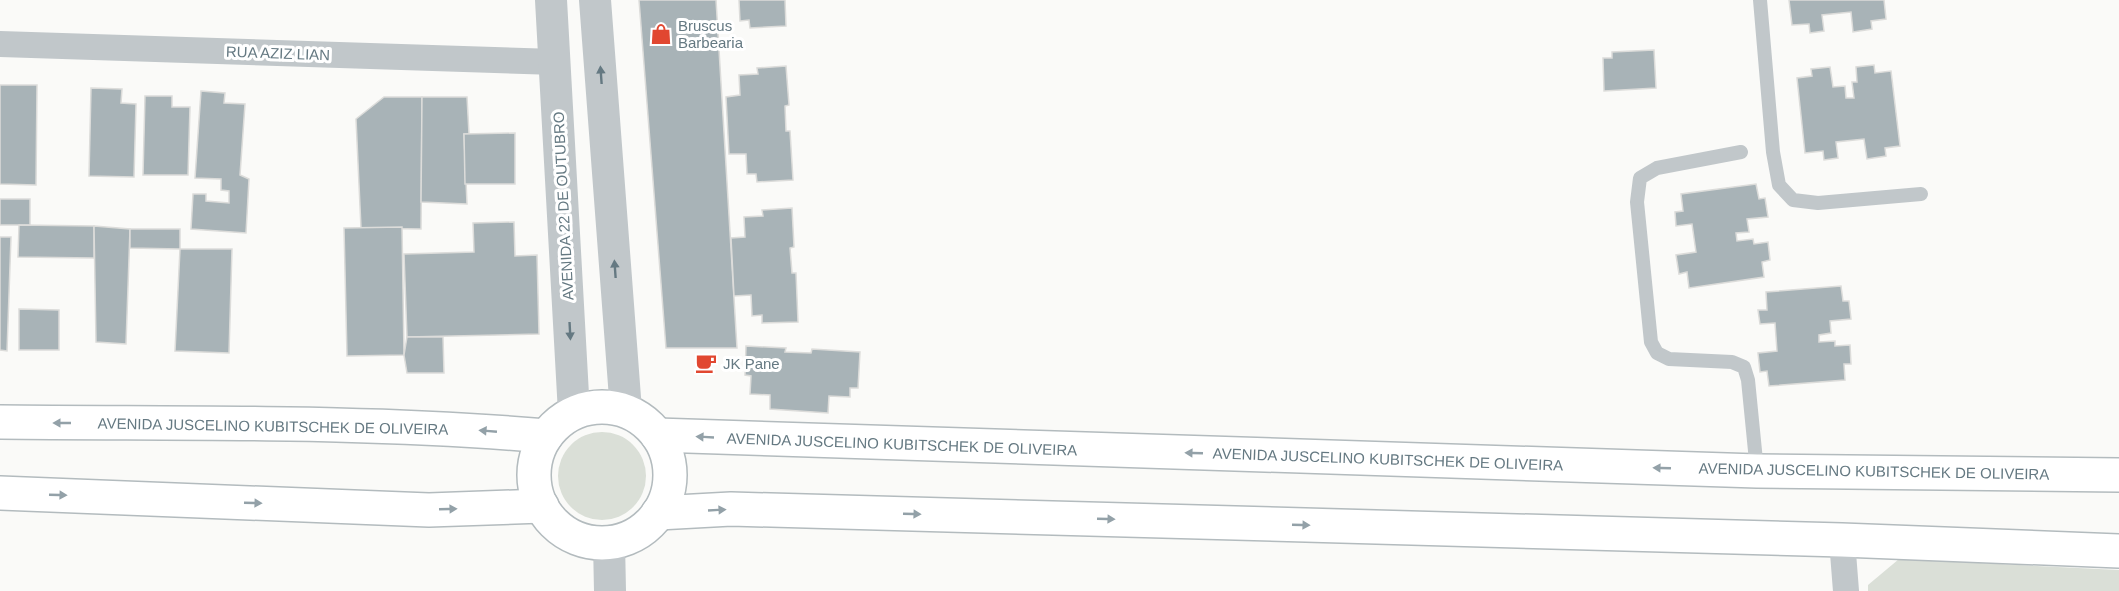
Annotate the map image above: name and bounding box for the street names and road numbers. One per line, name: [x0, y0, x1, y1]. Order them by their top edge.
street label: RUA AZIZ LIAN: [226, 43, 330, 63]
street label: AVENIDA 22 DE OUTUBRO: [550, 111, 576, 301]
street label: AVENIDA JUSCELINO KUBITSCHEK DE OLIVEIRA: [98, 414, 448, 438]
street label: AVENIDA JUSCELINO KUBITSCHEK DE OLIVEIRA: [726, 429, 1078, 459]
street label: AVENIDA JUSCELINO KUBITSCHEK DE OLIVEIRA: [1212, 444, 1564, 474]
street label: AVENIDA JUSCELINO KUBITSCHEK DE OLIVEIRA: [1699, 459, 2049, 483]

